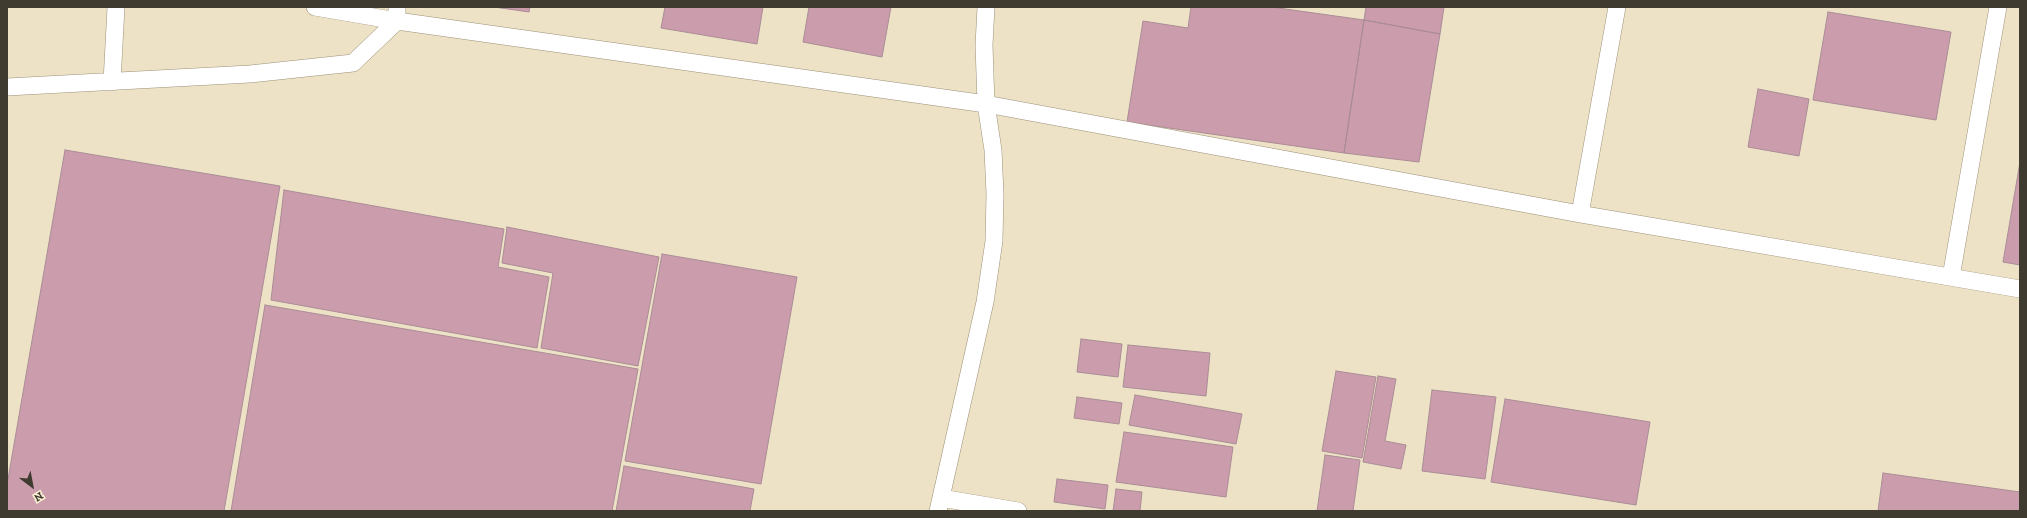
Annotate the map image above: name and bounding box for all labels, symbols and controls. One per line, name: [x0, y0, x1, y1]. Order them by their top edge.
north arrow: [12, 466, 52, 506]
text: N: [32, 489, 46, 504]

